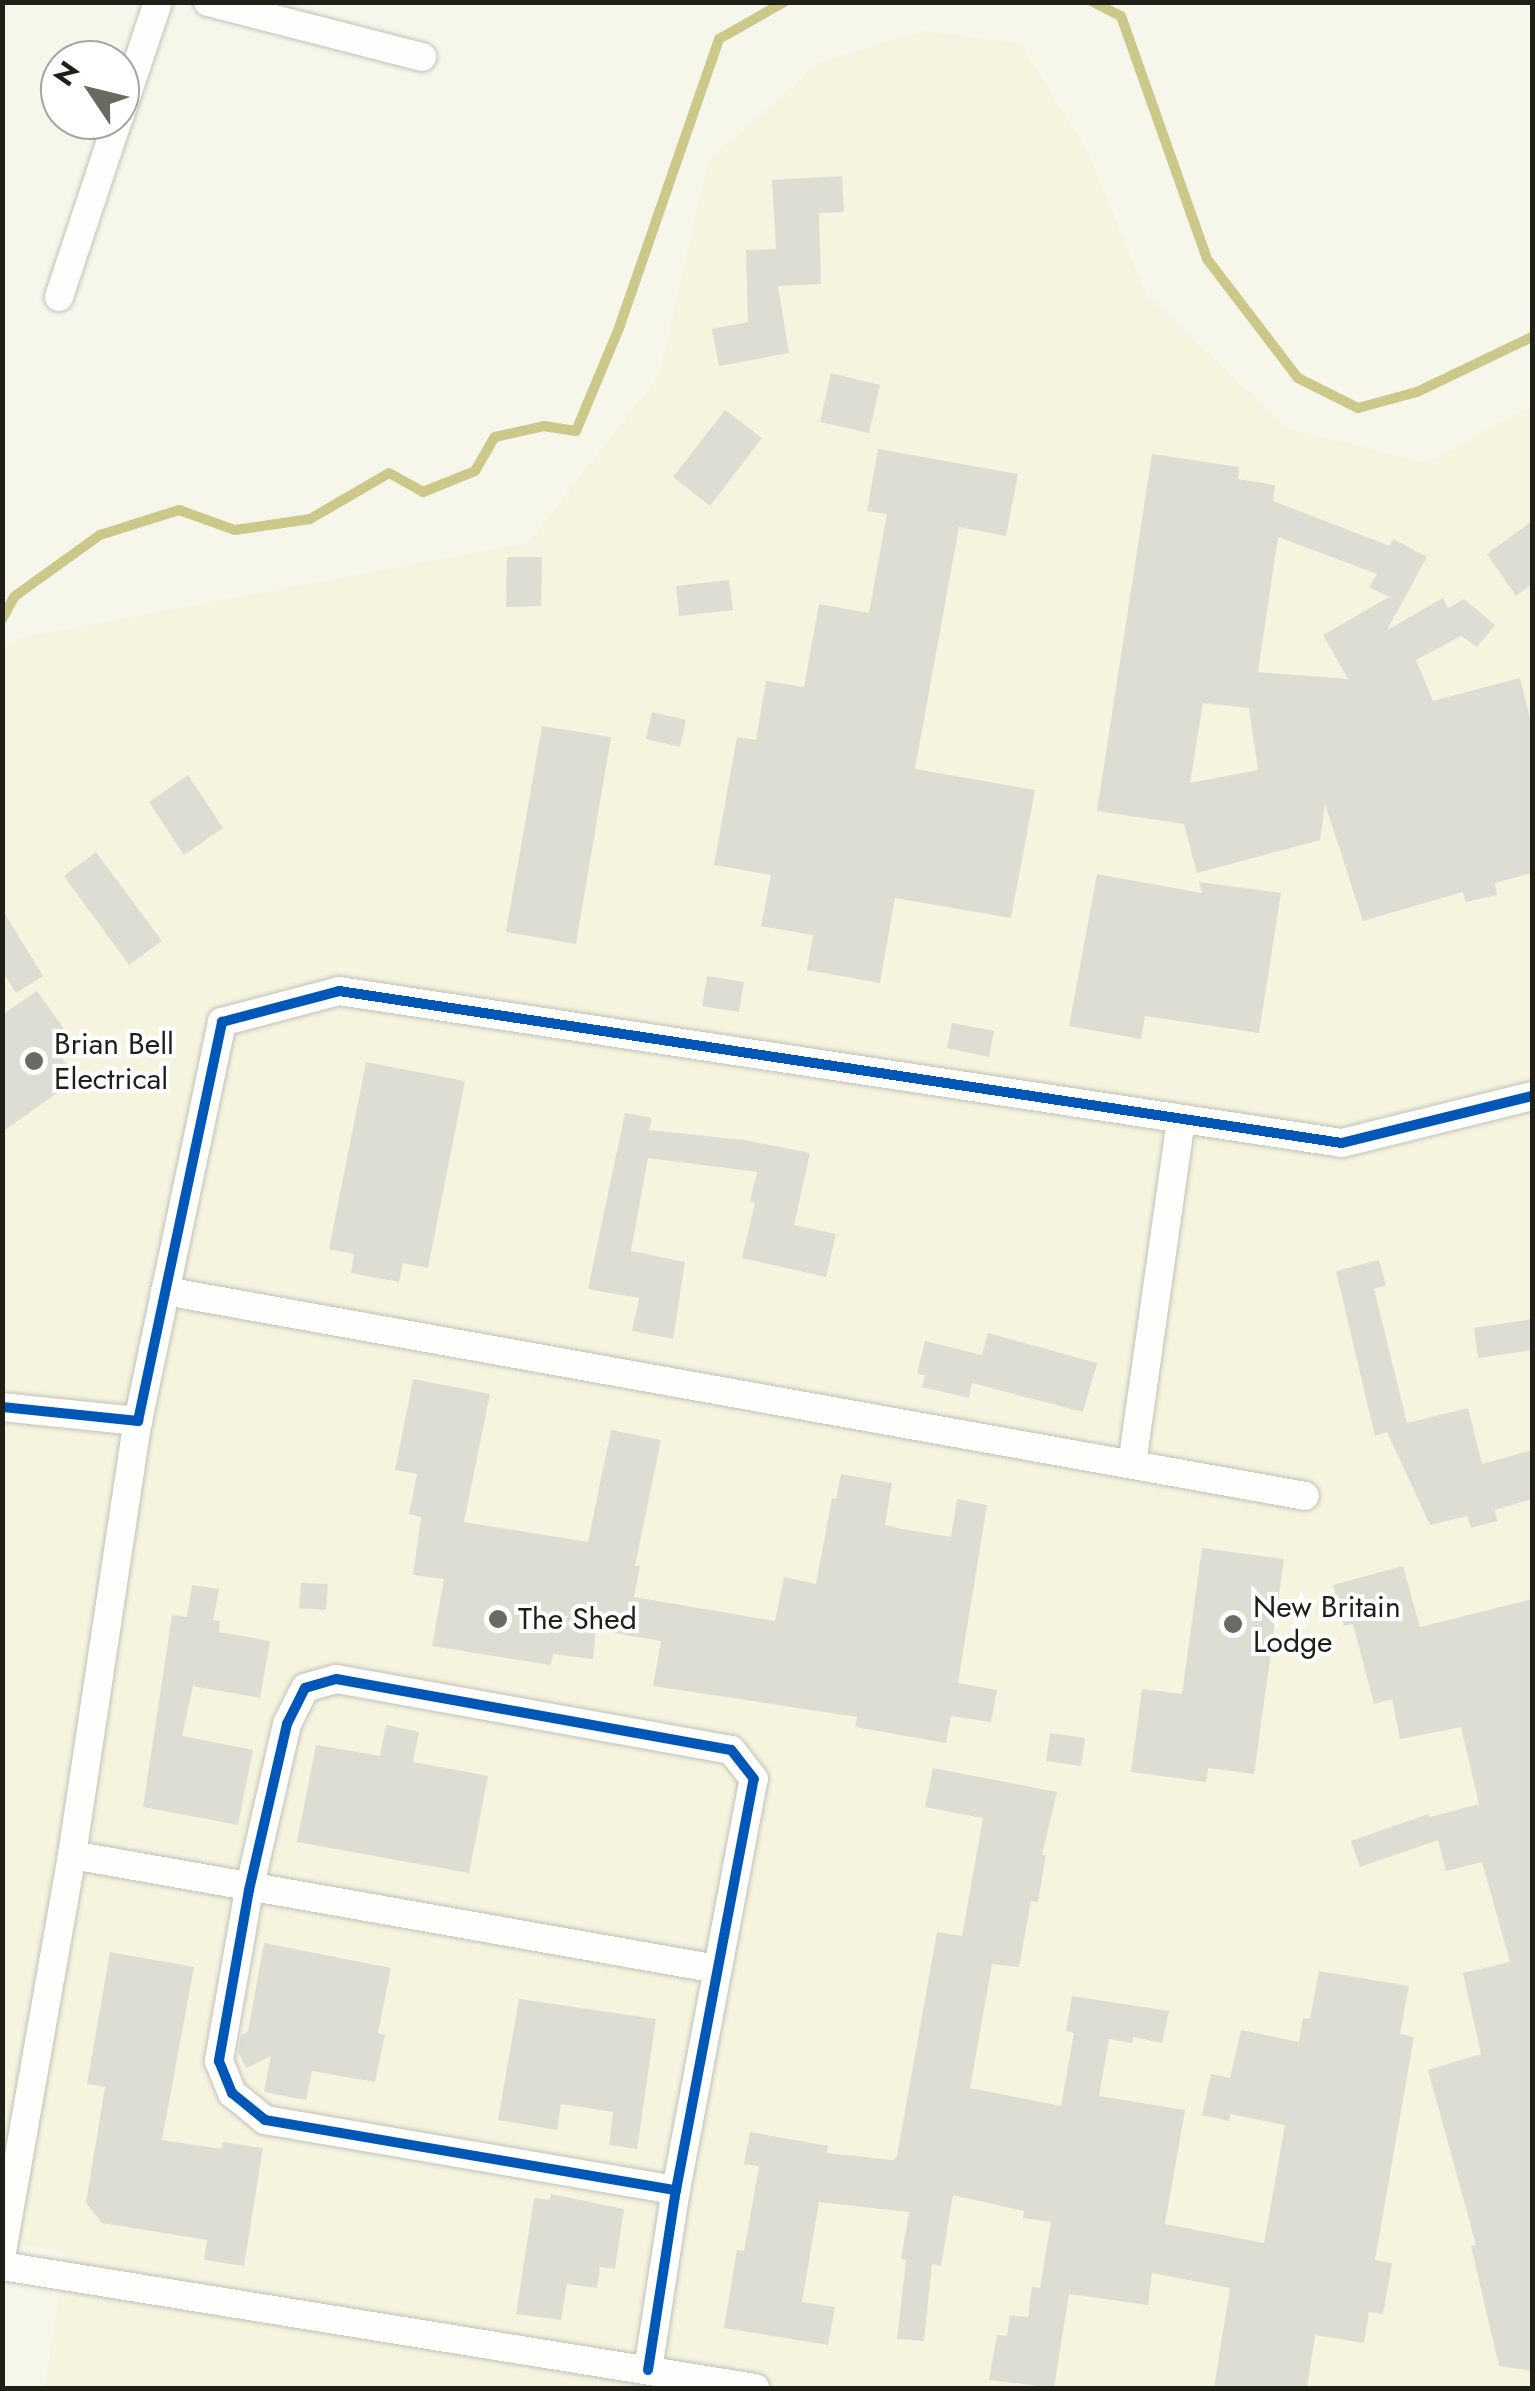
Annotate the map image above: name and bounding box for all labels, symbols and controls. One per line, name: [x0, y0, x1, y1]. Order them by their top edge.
north arrow: [40, 40, 140, 140]
text: N: [43, 53, 90, 95]
place label: Brian Bell Electrical: [54, 1026, 174, 1096]
marker: Brian Bell Electrical: [23, 1050, 45, 1072]
place label: New Britain Lodge: [1253, 1589, 1401, 1660]
place label: The Shed: [518, 1601, 637, 1637]
marker: The Shed: [487, 1608, 509, 1630]
marker: New Britain Lodge: [1222, 1613, 1244, 1635]

